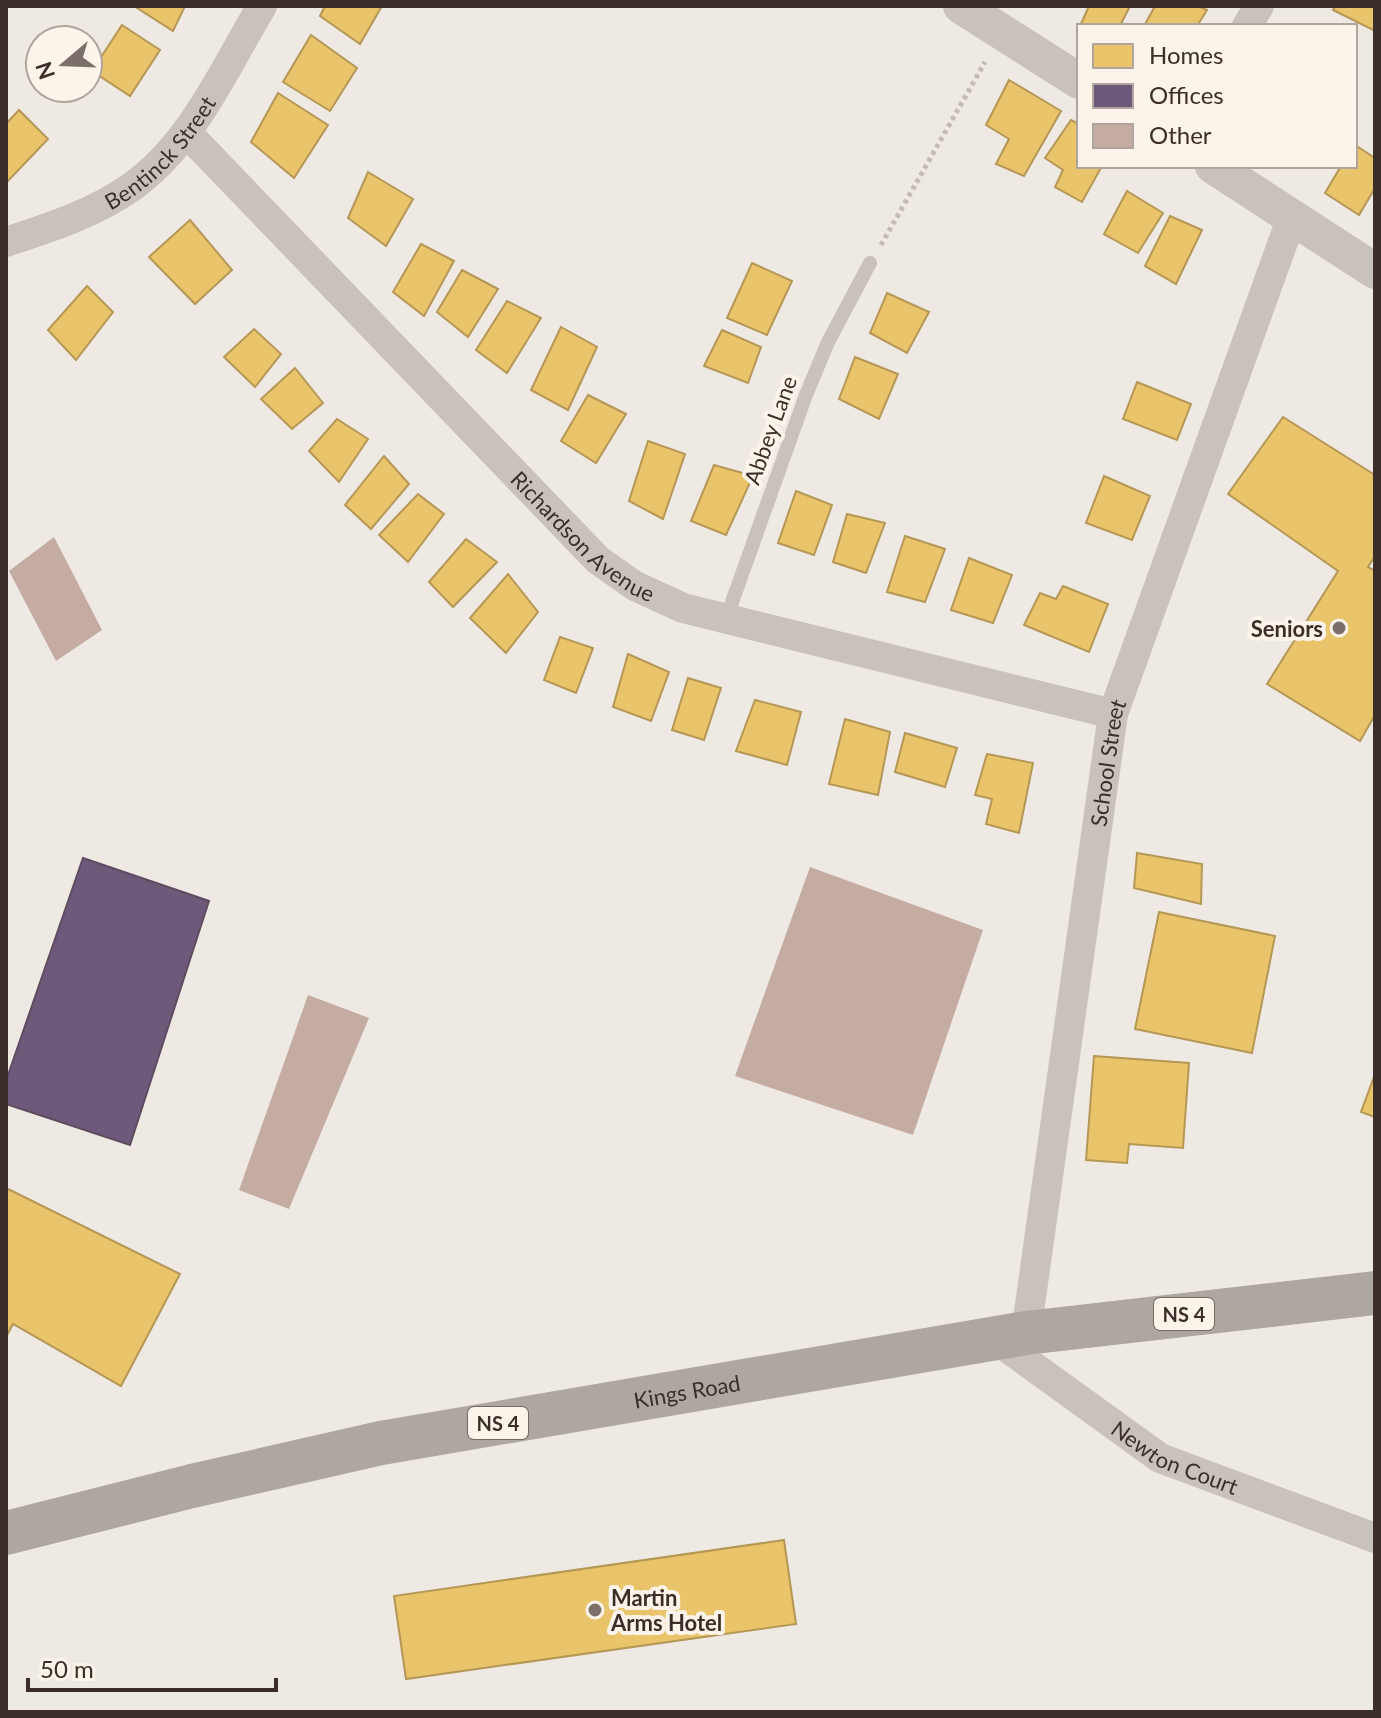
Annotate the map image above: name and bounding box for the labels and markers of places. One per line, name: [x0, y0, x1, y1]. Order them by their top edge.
place label: Seniors: [1251, 615, 1323, 642]
marker: Seniors: [1330, 619, 1348, 637]
place label: Martin Arms Hotel: [610, 1584, 722, 1636]
marker: Martin Arms Hotel: [586, 1601, 604, 1619]

